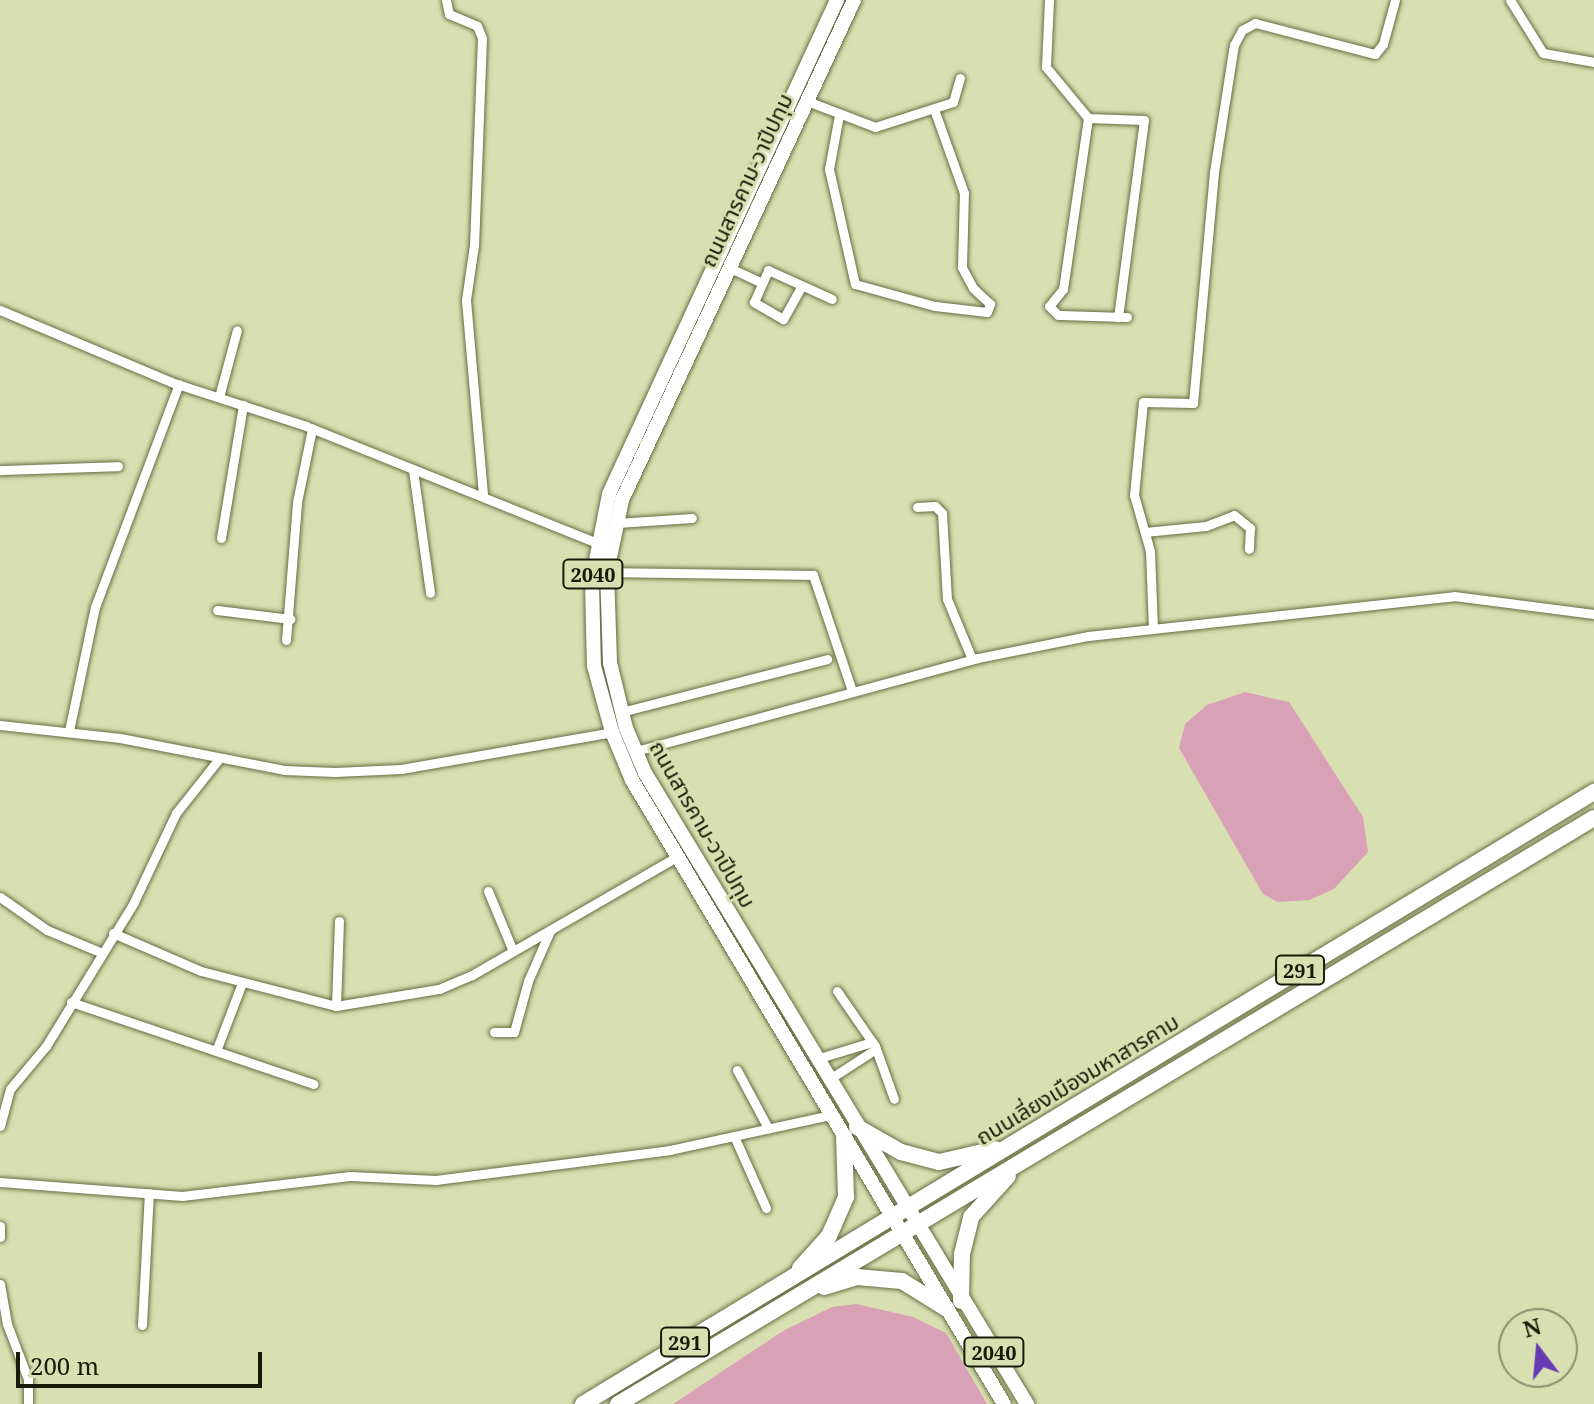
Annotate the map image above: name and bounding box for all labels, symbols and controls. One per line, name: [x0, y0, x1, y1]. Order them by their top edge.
street label: ถนนสารคาม-วาปีปทุม: [694, 89, 798, 271]
road number: 2040: [561, 558, 625, 590]
street label: ถนนสารคาม-วาปีปทุม: [644, 736, 762, 912]
road number: 291: [1274, 954, 1326, 986]
street label: ถนนเลี่ยงเมืองมหาสารคาม: [971, 1008, 1183, 1150]
north arrow: [1498, 1308, 1578, 1388]
text: N: [1519, 1310, 1544, 1344]
road number: 291: [659, 1326, 711, 1358]
scale bar: [20, 1336, 266, 1386]
road number: 2040: [962, 1336, 1026, 1368]
text: 200 m: [30, 1349, 99, 1382]

